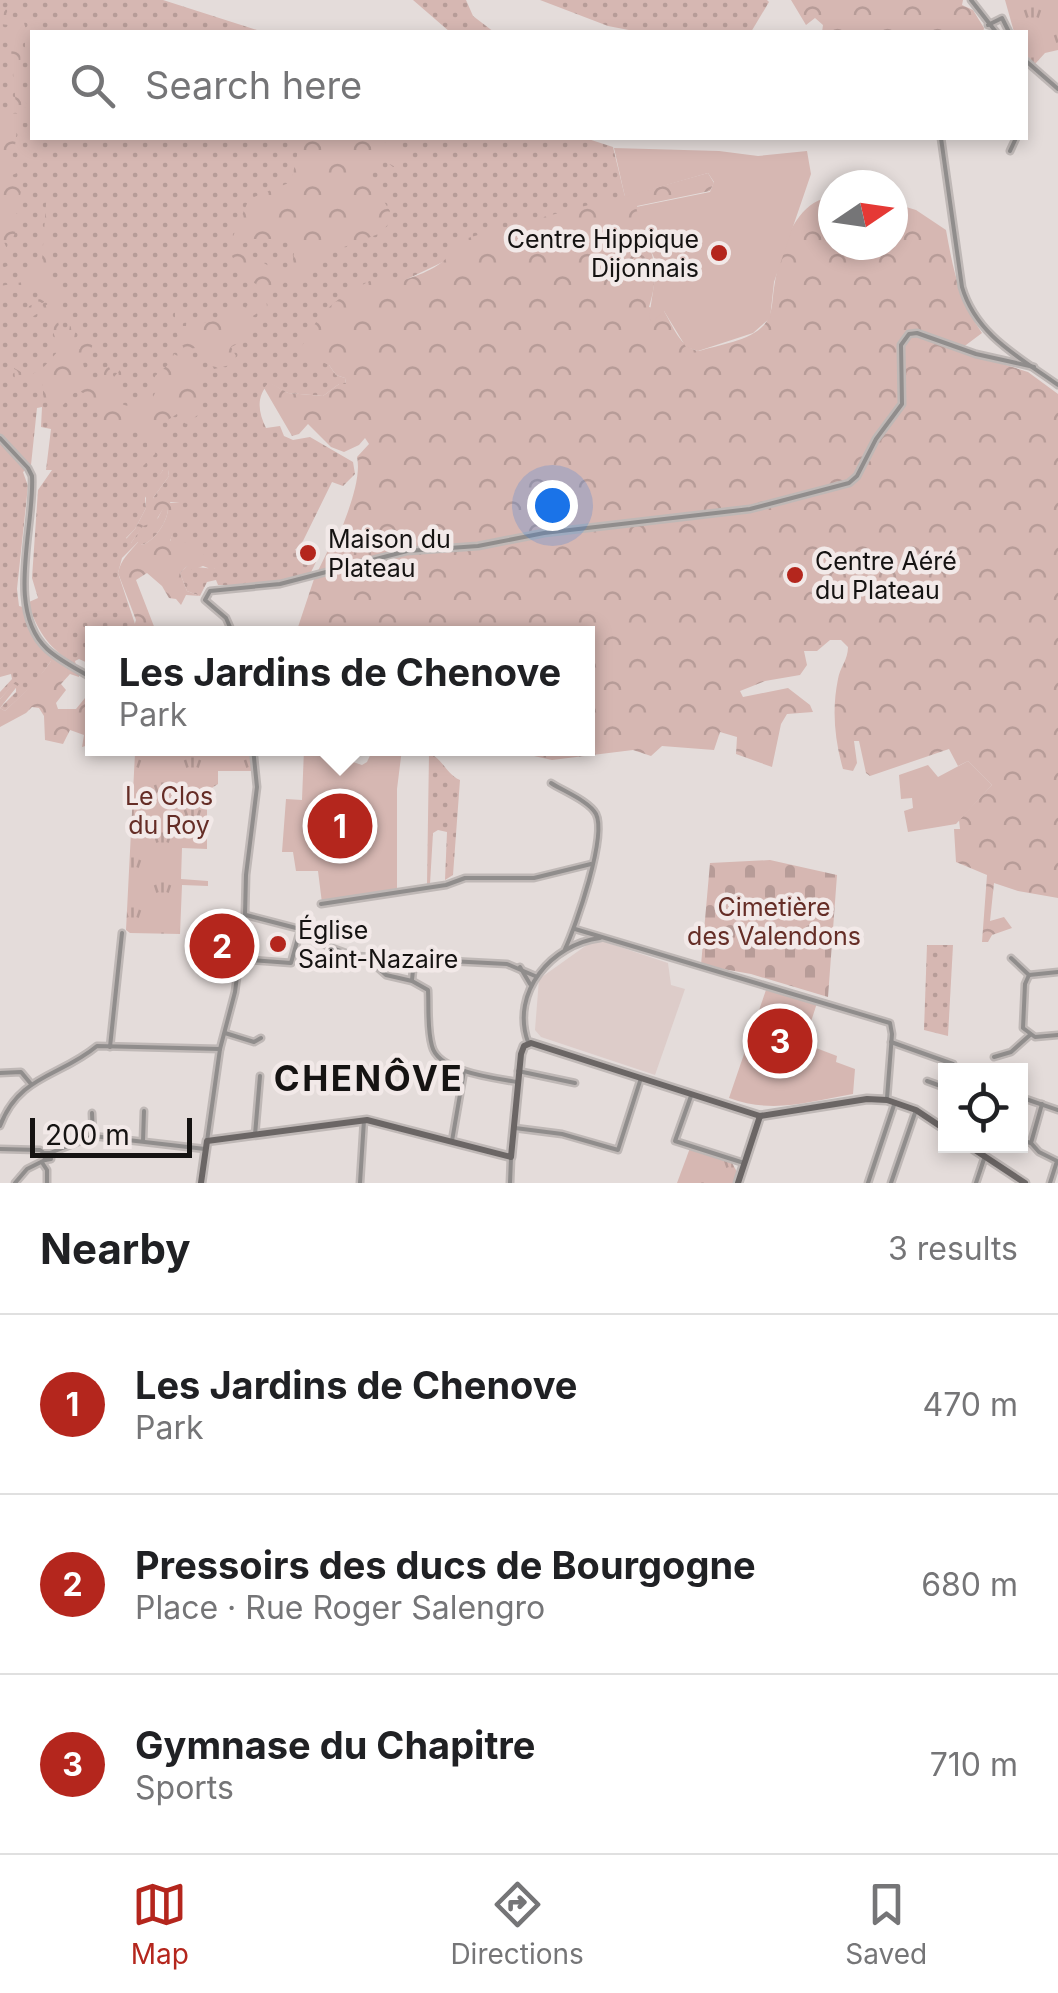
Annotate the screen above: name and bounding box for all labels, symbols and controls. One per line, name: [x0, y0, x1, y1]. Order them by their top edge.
search box: [30, 30, 1028, 140]
icon: search: [65, 58, 120, 113]
text: Search here: [145, 62, 362, 108]
north arrow: [818, 170, 908, 260]
place label: Centre Hippique Dijonnais: [507, 224, 699, 283]
marker: Centre Hippique Dijonnais: [708, 242, 730, 264]
your location: [527, 480, 578, 531]
place label: Maison du Plateau: [328, 524, 451, 583]
marker: Maison du Plateau: [297, 542, 319, 564]
place label: Centre Aéré du Plateau: [815, 546, 957, 605]
marker: Centre Aéré du Plateau: [784, 564, 806, 586]
popup: [85, 626, 595, 756]
text: Les Jardins de Chenove: [119, 649, 561, 695]
text: Park: [119, 695, 187, 734]
park label: Le Clos du Roy: [125, 781, 213, 840]
pin: 1: [308, 788, 372, 864]
park label: Cimetière des Valendons: [687, 892, 861, 951]
pin: 2: [190, 908, 254, 984]
place label: Église Saint-Nazaire: [298, 914, 458, 974]
marker: Église Saint-Nazaire: [267, 933, 289, 955]
pin: 3: [748, 1004, 812, 1078]
district label: CHENÔVE: [274, 1057, 464, 1099]
map controls: [938, 1063, 1028, 1153]
button: locate: [938, 1063, 1028, 1153]
scale bar: [30, 1113, 192, 1158]
text: 200 m: [45, 1118, 130, 1152]
text: Nearby: [40, 1223, 191, 1274]
text: 3 results: [888, 1229, 1018, 1268]
text: Les Jardins de Chenove: [135, 1362, 577, 1408]
text: 1: [66, 1385, 79, 1424]
text: 470 m: [923, 1385, 1018, 1424]
text: Park: [135, 1408, 204, 1447]
text: Pressoirs des ducs de Bourgogne: [135, 1542, 756, 1588]
text: 2: [62, 1565, 83, 1604]
text: 680 m: [921, 1565, 1018, 1604]
text: Place · Rue Roger Salengro: [135, 1588, 545, 1627]
text: Gymnase du Chapitre: [135, 1722, 536, 1768]
text: 3: [62, 1745, 83, 1784]
text: 710 m: [930, 1745, 1018, 1784]
text: Sports: [135, 1768, 234, 1807]
tab: Map: [131, 1877, 189, 1971]
tab: Directions: [450, 1877, 584, 1971]
tab: Saved: [845, 1877, 927, 1971]

